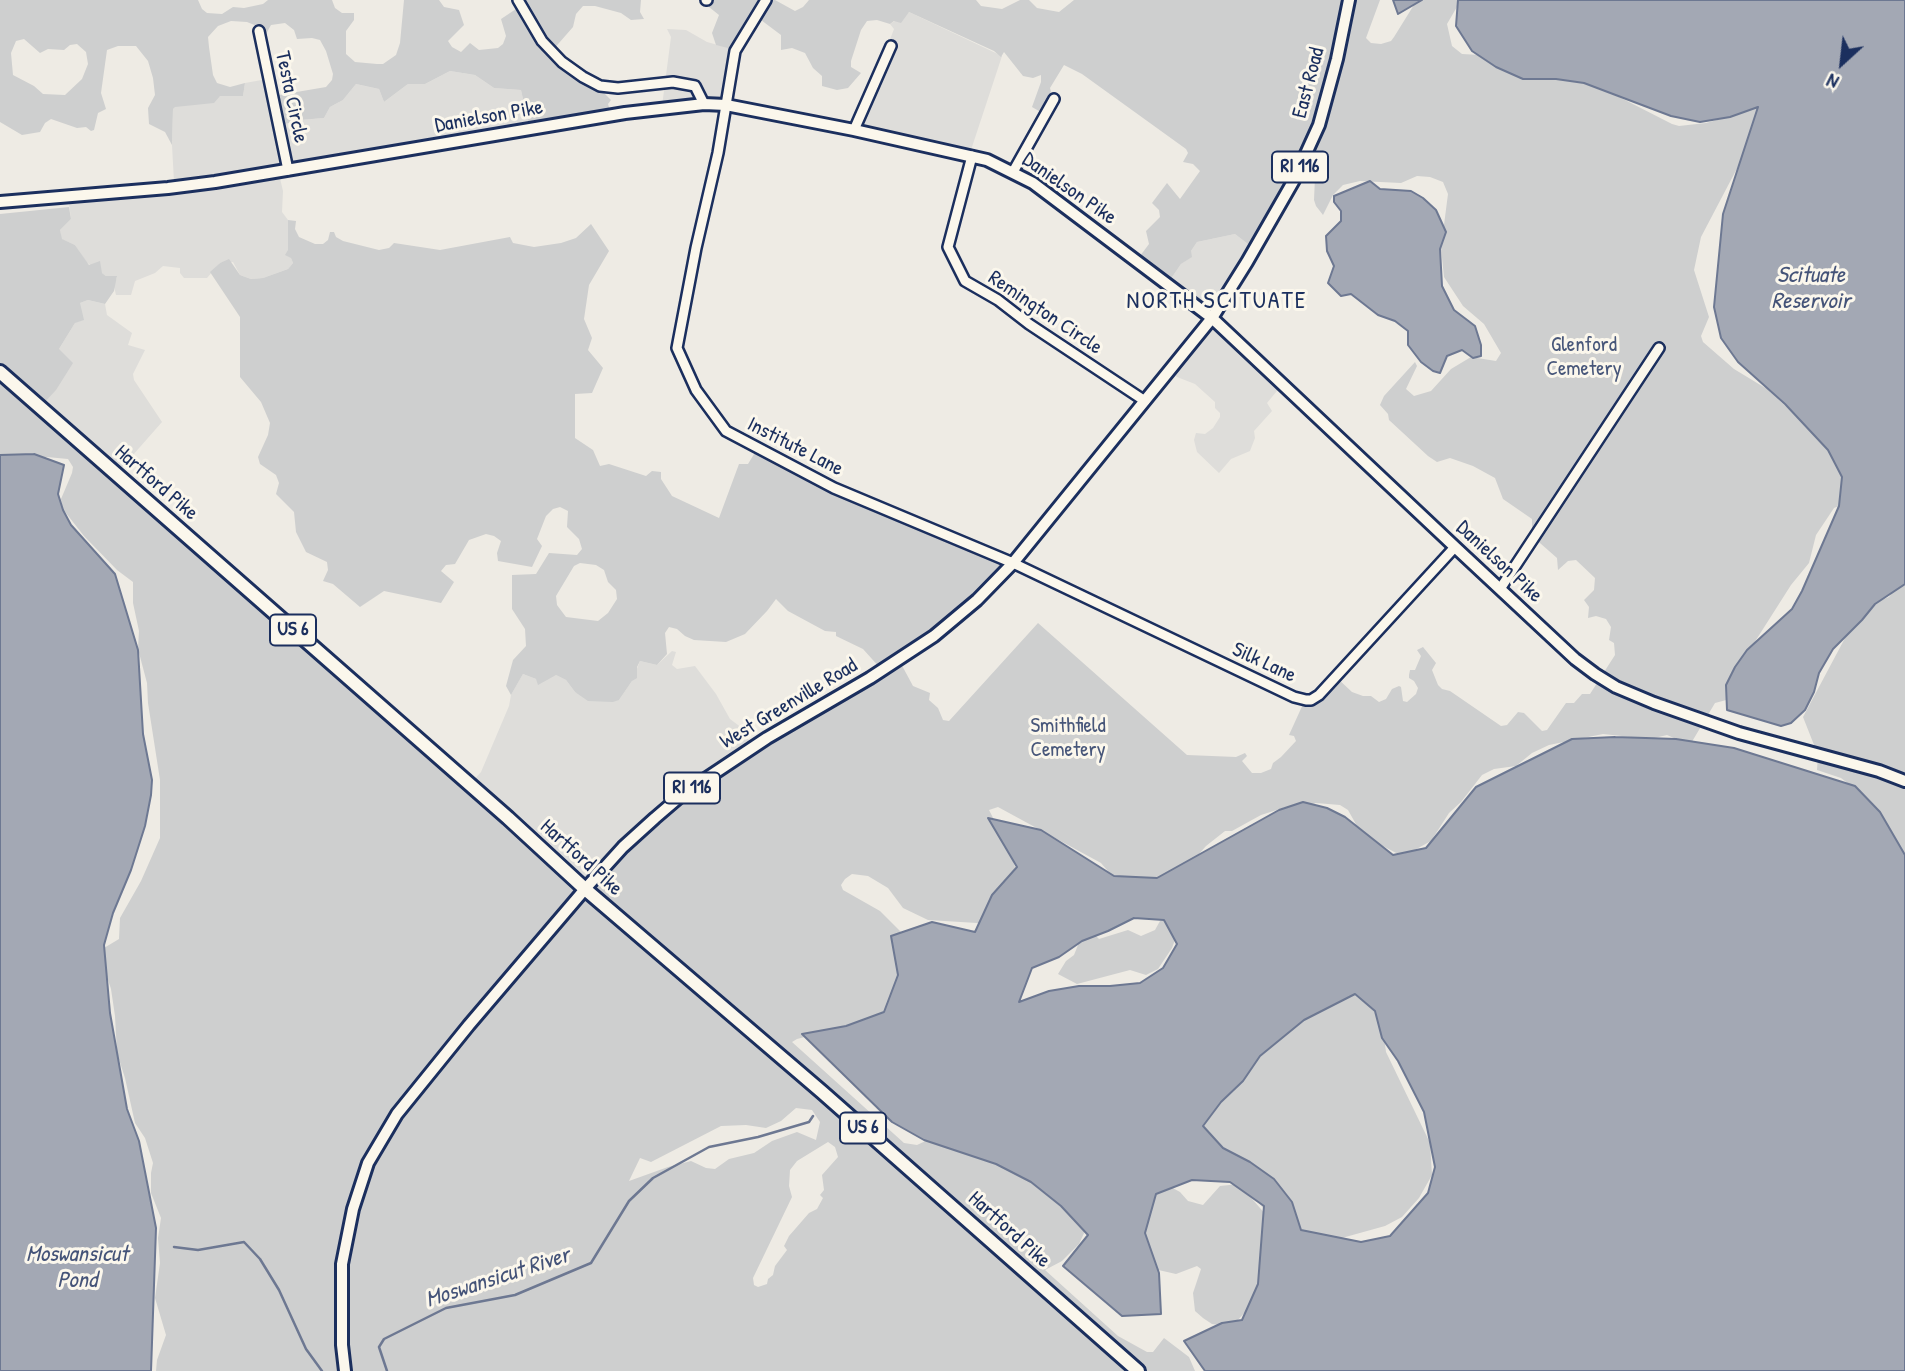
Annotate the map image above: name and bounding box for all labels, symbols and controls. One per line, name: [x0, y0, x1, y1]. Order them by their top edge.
north arrow: [1807, 28, 1877, 98]
street label: East Road: [1288, 45, 1330, 121]
street label: Testa Circle: [269, 49, 313, 145]
text: N: [1822, 68, 1843, 96]
street label: Danielson Pike: [433, 95, 545, 139]
street label: Danielson Pike: [1017, 147, 1121, 231]
road number: RI 116: [1272, 152, 1328, 182]
water label: Scituate Reservoir: [1772, 262, 1850, 316]
street label: Remington Circle: [983, 266, 1107, 360]
district label: NORTH SCITUATE: [1128, 288, 1306, 316]
park label: Glenford Cemetery: [1546, 332, 1622, 382]
street label: Institute Lane: [743, 412, 847, 482]
street label: Hartford Pike: [109, 440, 203, 526]
street label: Danielson Pike: [1451, 516, 1547, 608]
road number: US 6: [270, 614, 316, 646]
street label: Silk Lane: [1228, 637, 1300, 689]
street label: West Greenville Road: [716, 653, 862, 755]
park label: Smithfield Cemetery: [1030, 713, 1106, 763]
road number: RI 116: [664, 772, 720, 804]
street label: Hartford Pike: [535, 814, 627, 902]
road number: US 6: [840, 1112, 886, 1144]
street label: Hartford Pike: [963, 1186, 1055, 1274]
water label: Moswansicut Pond: [26, 1241, 128, 1295]
water label: Moswansicut River: [422, 1242, 574, 1314]

